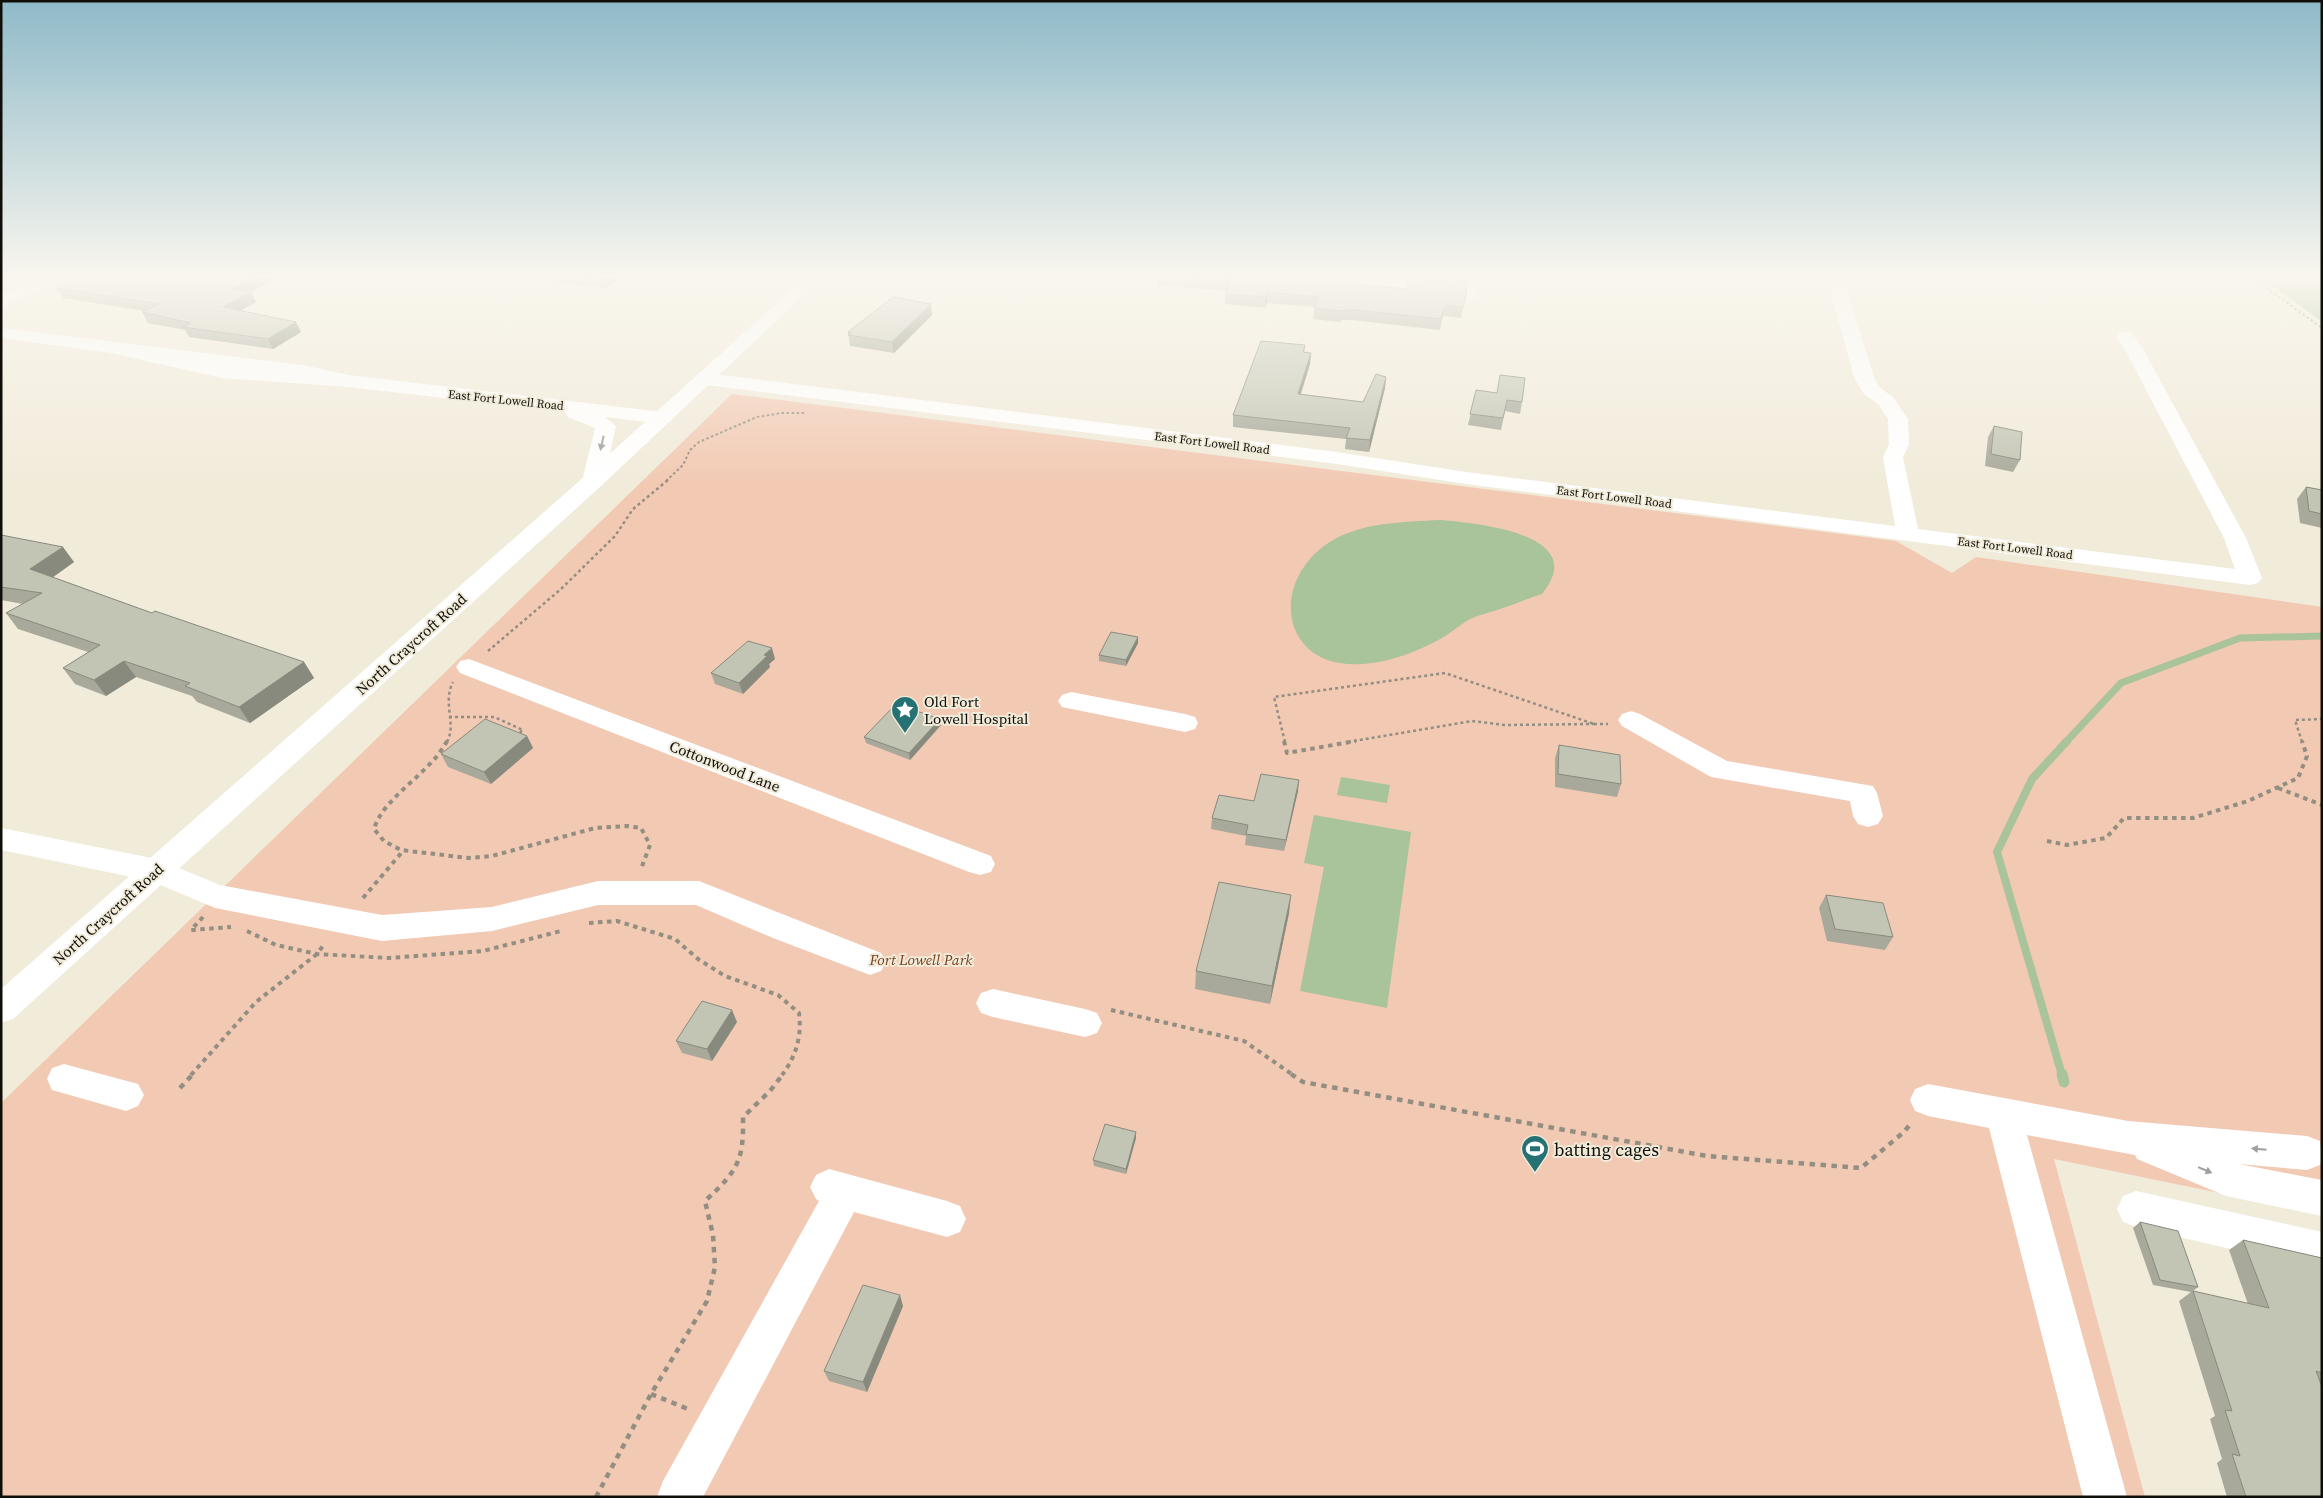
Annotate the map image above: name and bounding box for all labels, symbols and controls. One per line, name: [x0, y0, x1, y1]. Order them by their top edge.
street label: East Fort Lowell Road: [447, 386, 565, 414]
street label: East Fort Lowell Road: [1153, 428, 1271, 458]
one-way arrow: [598, 435, 606, 450]
street label: East Fort Lowell Road: [1555, 482, 1673, 512]
street label: East Fort Lowell Road: [1956, 533, 2074, 563]
street label: North Craycroft Road: [351, 588, 471, 699]
place label: Old Fort Lowell Hospital: [924, 691, 1029, 729]
place icon: Old Fort Lowell Hospital: [890, 695, 920, 734]
street label: Cottonwood Lane: [667, 735, 784, 797]
street label: North Craycroft Road: [48, 858, 168, 969]
park label: Fort Lowell Park: [869, 949, 973, 970]
sports icon: batting cages: [1520, 1134, 1550, 1173]
place label: batting cages: [1554, 1137, 1659, 1162]
one-way arrow: [2250, 1144, 2266, 1152]
one-way arrow: [2198, 1167, 2212, 1175]

